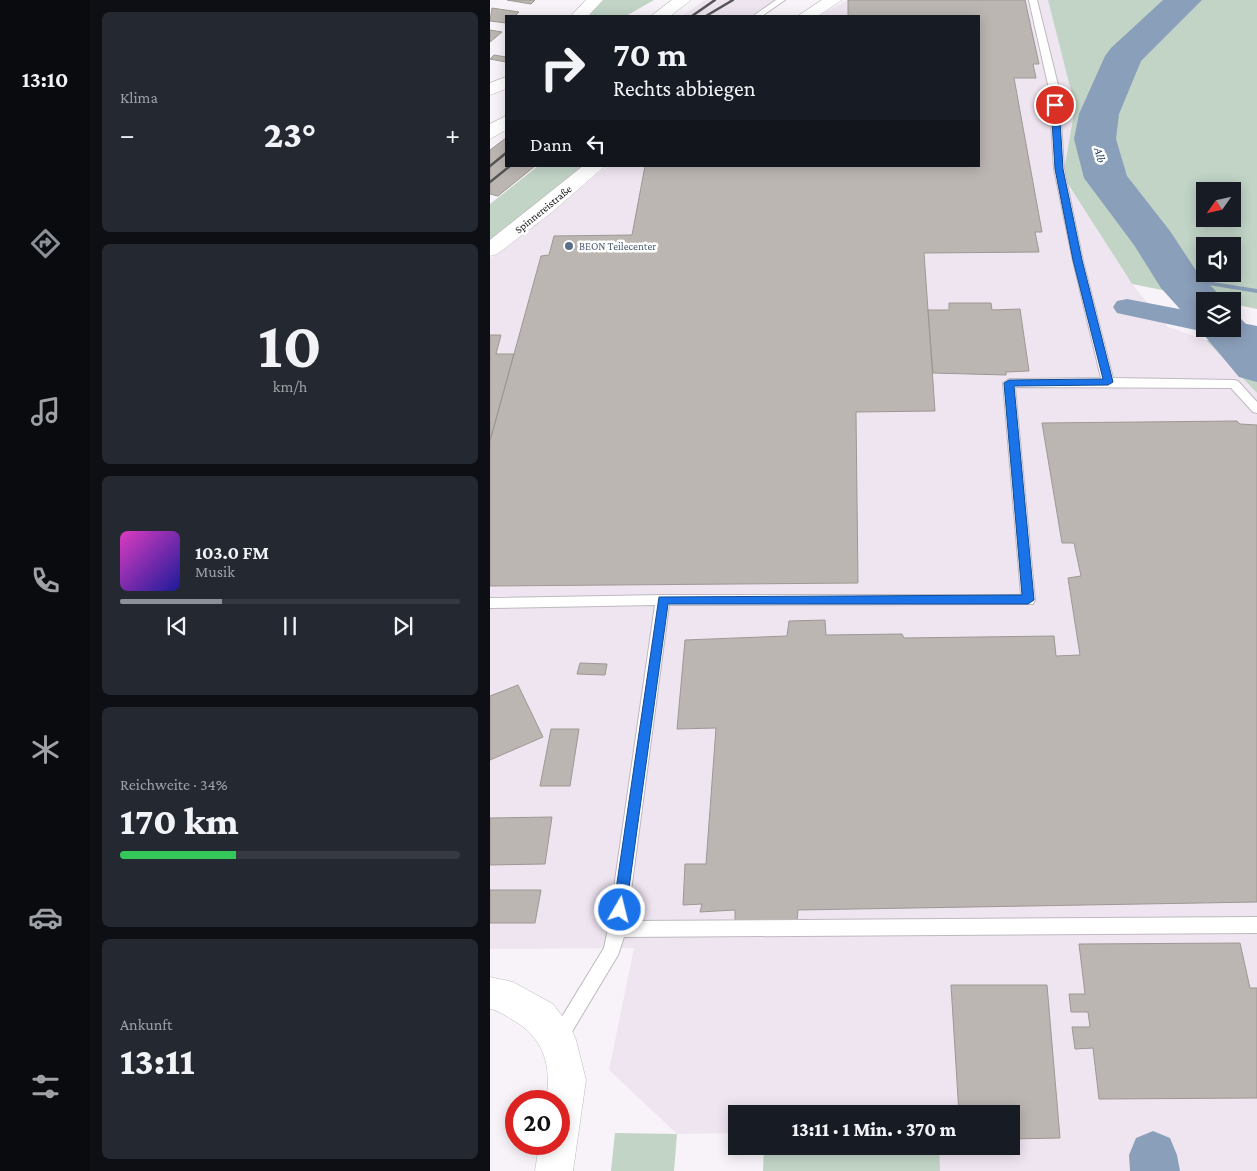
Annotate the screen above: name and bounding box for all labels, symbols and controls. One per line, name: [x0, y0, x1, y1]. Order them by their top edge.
icon: right: [530, 35, 595, 100]
text: 70 m: [613, 35, 687, 74]
text: 13:10: [22, 67, 68, 92]
text: Rechts abbiegen: [613, 76, 755, 101]
pin: [1034, 84, 1076, 126]
text: Klima: [120, 89, 158, 106]
icon: arrive: [1041, 91, 1069, 119]
text: 23°: [263, 113, 317, 155]
text: −: [120, 119, 135, 150]
text: +: [445, 119, 460, 150]
icon: left: [582, 130, 610, 158]
text: Dann: [530, 134, 572, 155]
water label: Alb: [1091, 145, 1109, 164]
street label: Spinnereistraße: [512, 182, 575, 236]
north arrow: [1196, 182, 1241, 228]
map controls: [1196, 182, 1241, 337]
icon: directions: [28, 226, 63, 261]
button: sound: [1196, 237, 1241, 282]
marker: BEON Teilecenter: [563, 240, 575, 252]
place label: BEON Teilecenter: [579, 240, 656, 252]
button: layers: [1196, 292, 1241, 337]
text: 10: [258, 309, 322, 381]
text: km/h: [273, 378, 307, 395]
icon: music: [28, 394, 63, 429]
text: 103.0 FM: [195, 542, 269, 563]
icon: phone: [28, 563, 63, 598]
text: Musik: [195, 563, 235, 580]
icon: previous: [163, 612, 191, 640]
icon: pause: [276, 612, 304, 640]
icon: next: [389, 612, 417, 640]
icon: climate: [28, 732, 63, 767]
text: Reichweite · 34%: [120, 776, 228, 793]
text: 170 km: [120, 800, 239, 842]
position arrow: [593, 883, 645, 935]
icon: car: [28, 900, 63, 935]
text: Ankunft: [120, 1016, 172, 1033]
text: 13:11: [120, 1040, 195, 1082]
icon: filters: [28, 1069, 63, 1104]
speed limit sign: 20: [505, 1090, 570, 1155]
text: 13:11 · 1 Min. · 370 m: [792, 1119, 956, 1140]

